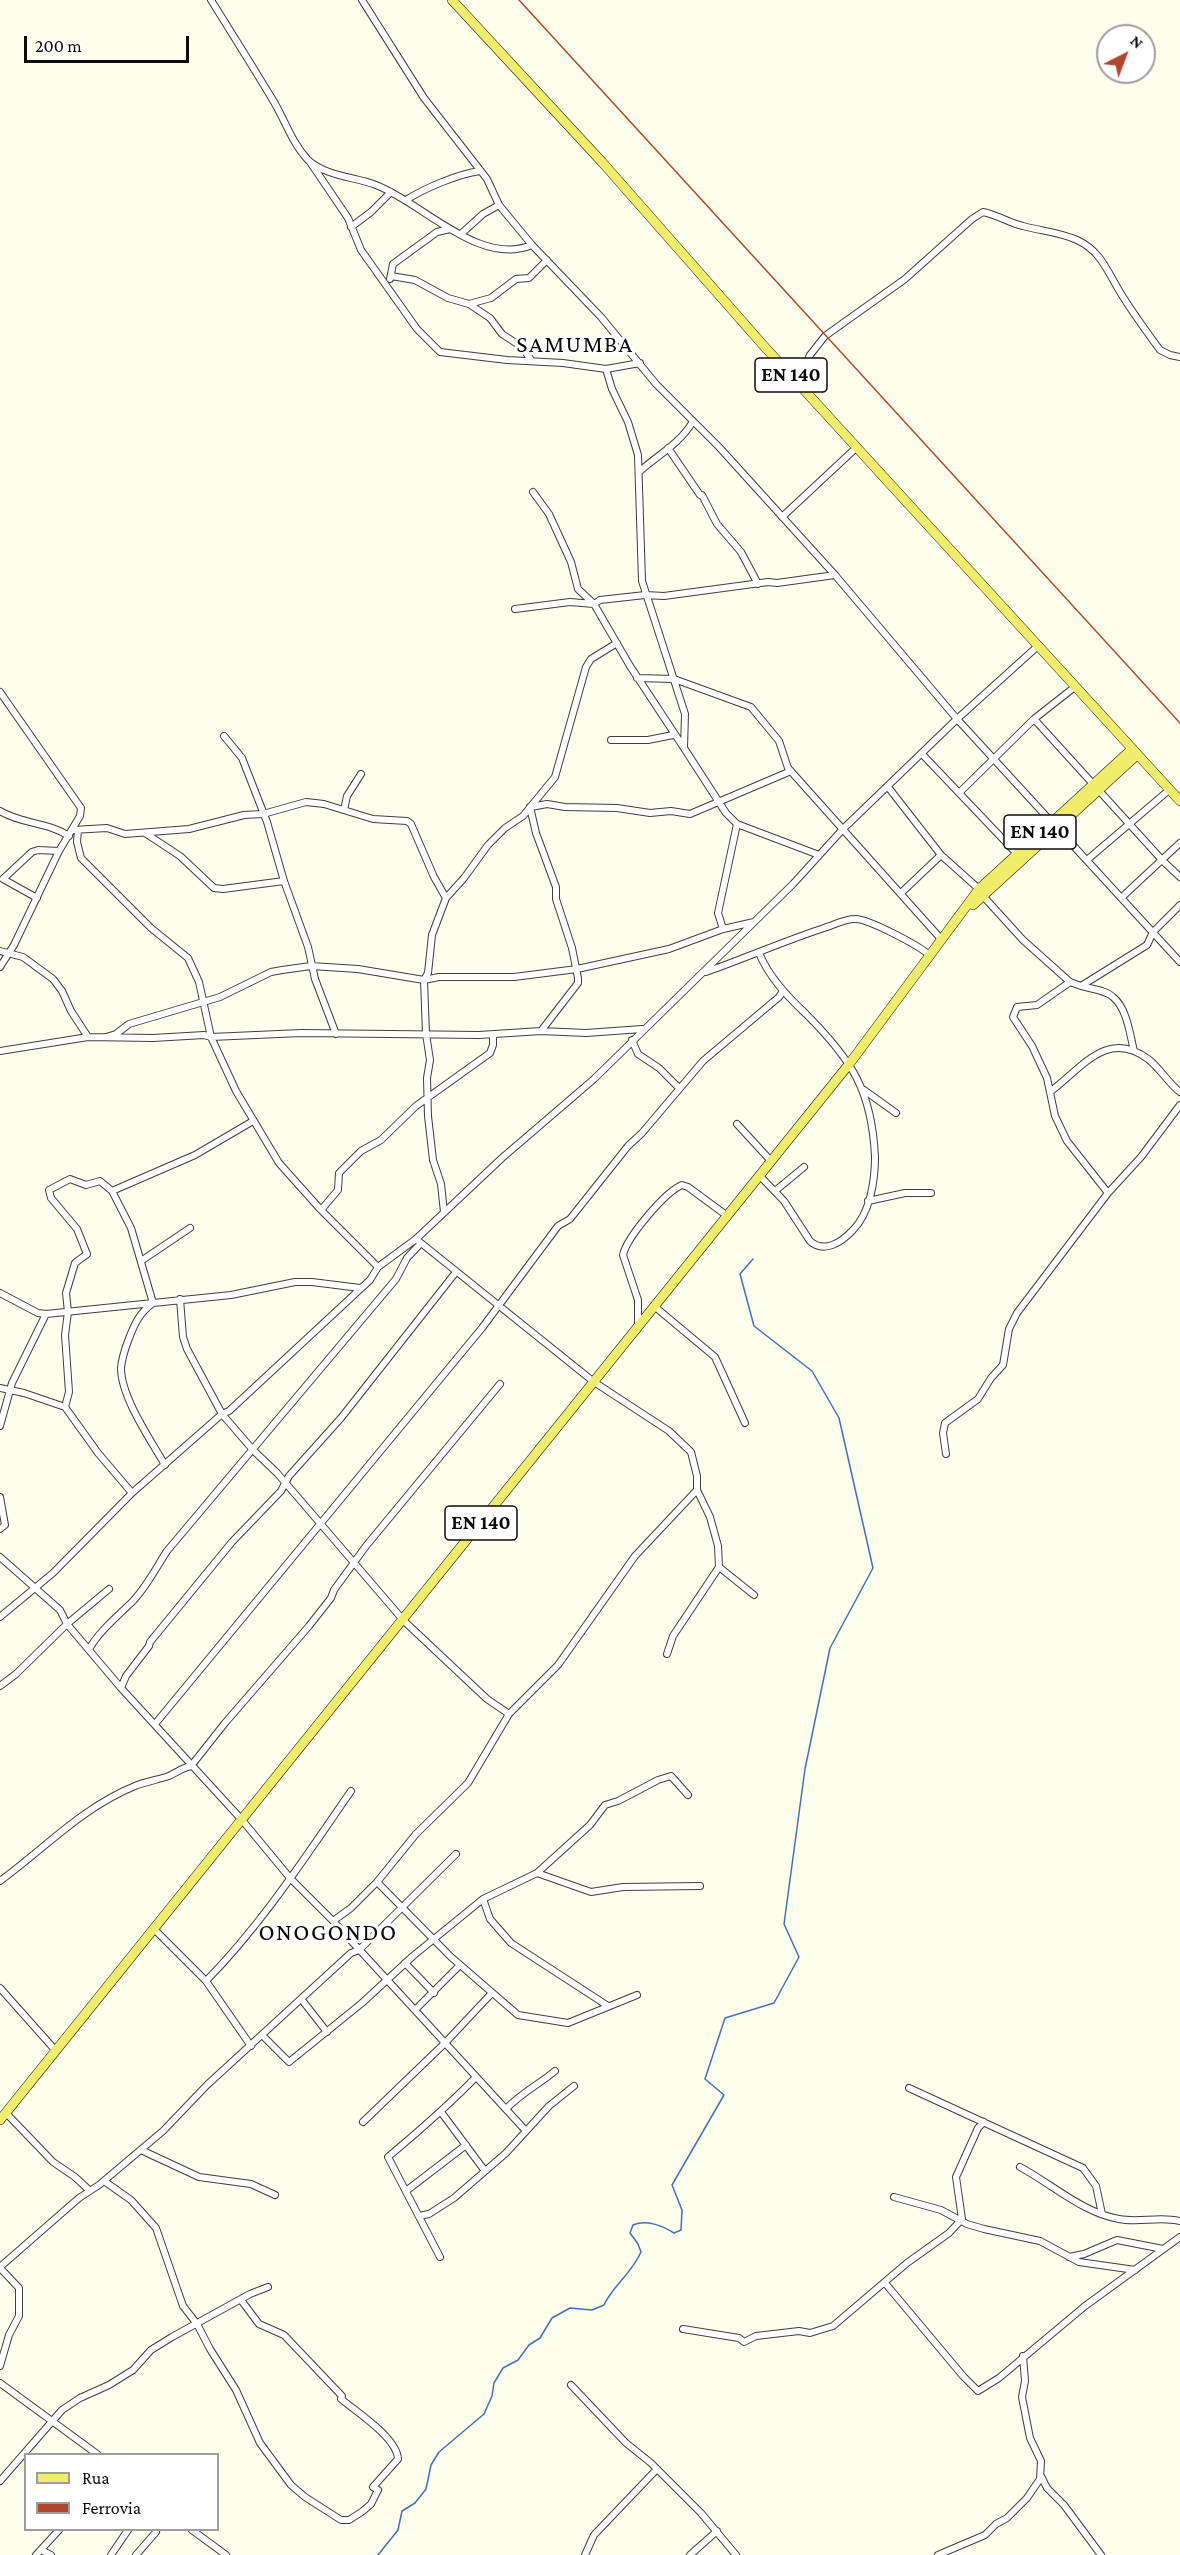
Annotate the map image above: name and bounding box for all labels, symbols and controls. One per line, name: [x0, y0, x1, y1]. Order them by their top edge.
scale bar: [27, 24, 192, 62]
north arrow: [1096, 24, 1156, 84]
text: N: [1127, 32, 1147, 52]
text: 200 m: [35, 36, 82, 56]
district label: SAMUMBA: [516, 331, 634, 359]
road number: EN 140: [755, 358, 827, 392]
road number: EN 140: [1004, 815, 1076, 849]
road number: EN 140: [445, 1506, 517, 1540]
district label: ONOGONDO: [258, 1919, 398, 1947]
legend: [24, 2453, 219, 2531]
text: Rua: [82, 2468, 110, 2488]
text: Ferrovia: [82, 2498, 141, 2518]

